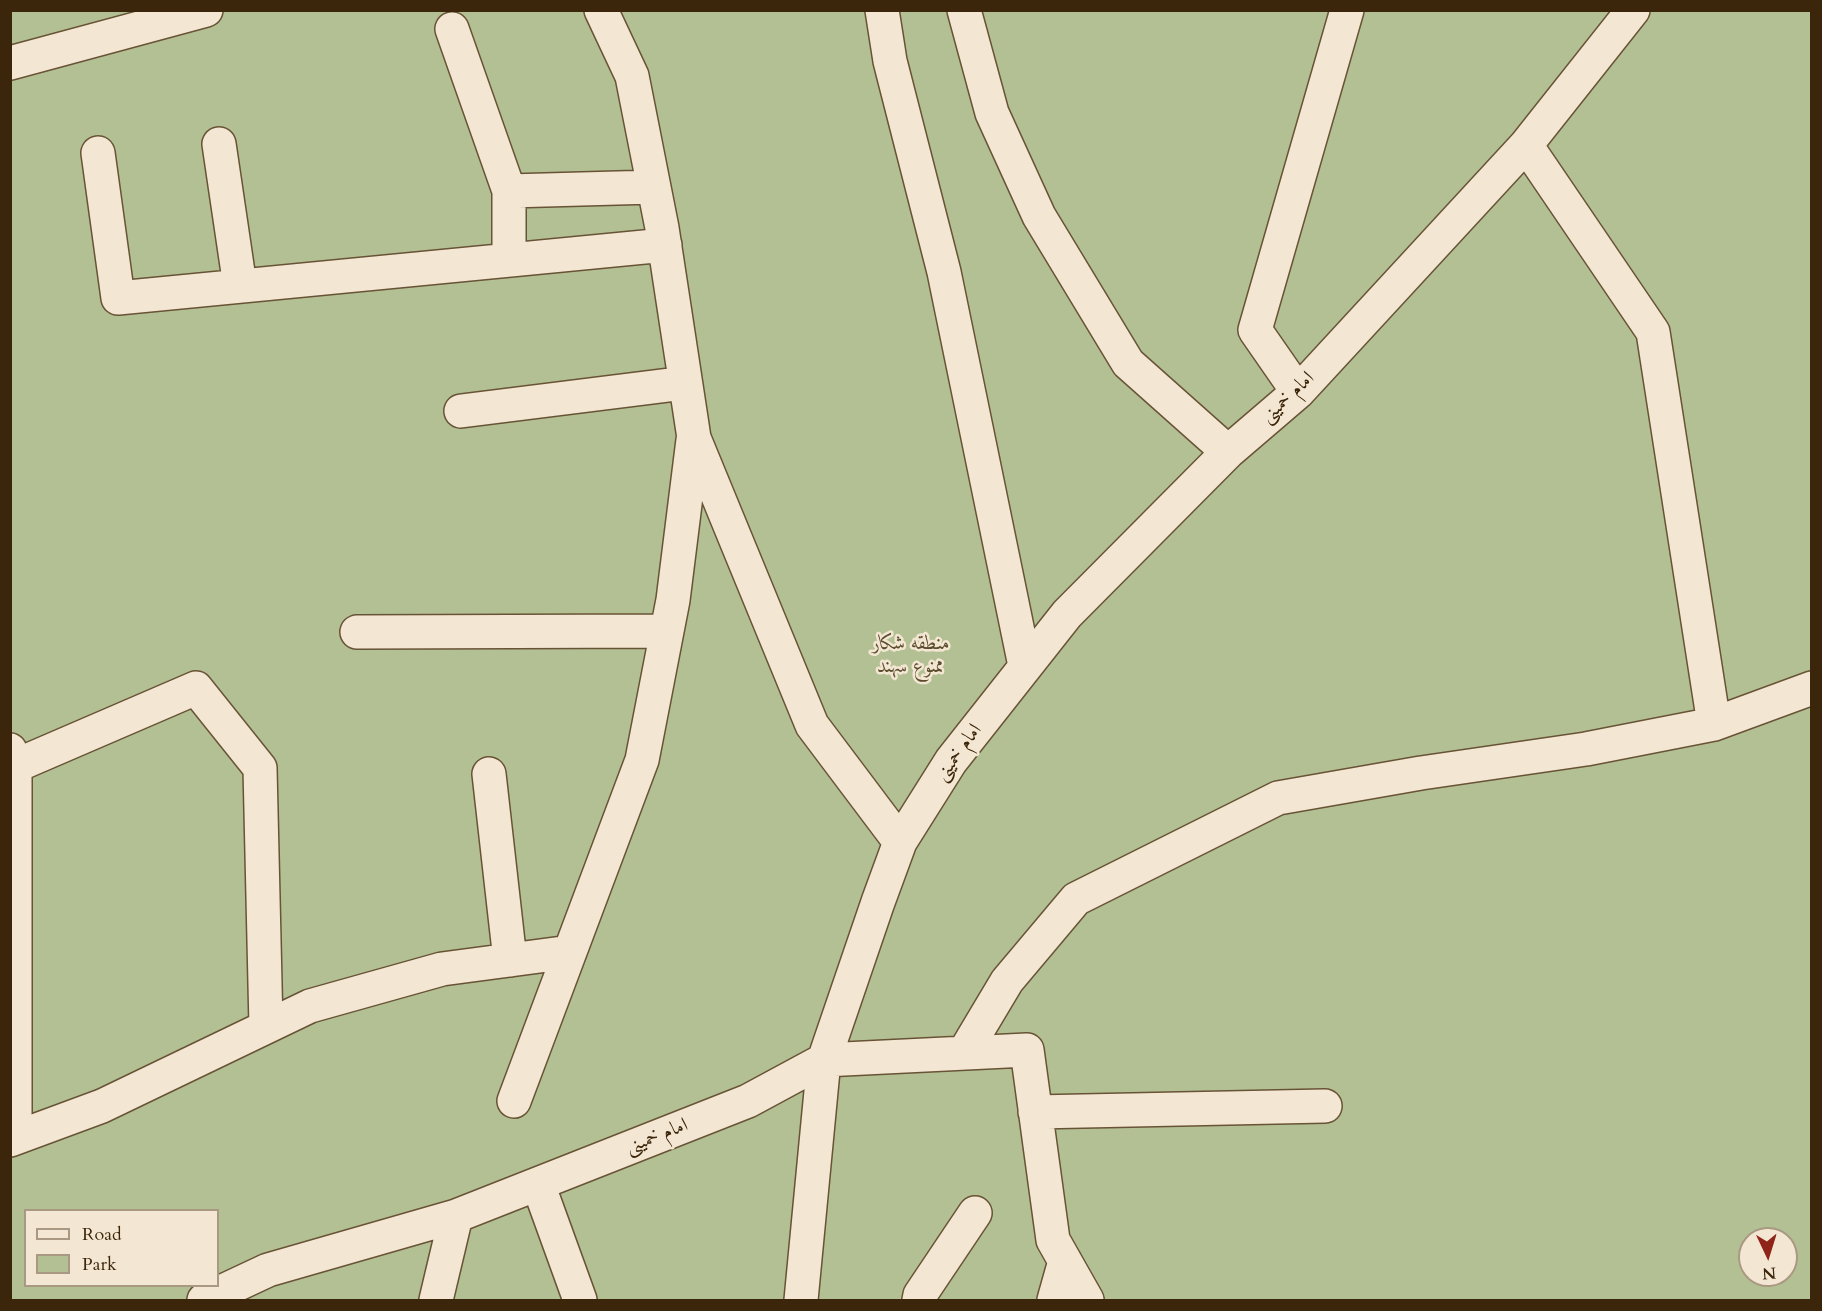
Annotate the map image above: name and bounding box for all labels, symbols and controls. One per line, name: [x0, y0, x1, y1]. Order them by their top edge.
street label: امام خمینی: [1256, 367, 1320, 429]
park label: منطقه شکار ممنوع سهند: [872, 632, 950, 679]
street label: امام خمینی: [930, 720, 988, 786]
street label: امام خمینی: [622, 1114, 692, 1160]
legend: [24, 1209, 219, 1287]
text: Road: [82, 1222, 122, 1247]
north arrow: [1738, 1227, 1798, 1287]
text: Park: [82, 1252, 117, 1277]
text: N: [1761, 1262, 1777, 1284]

